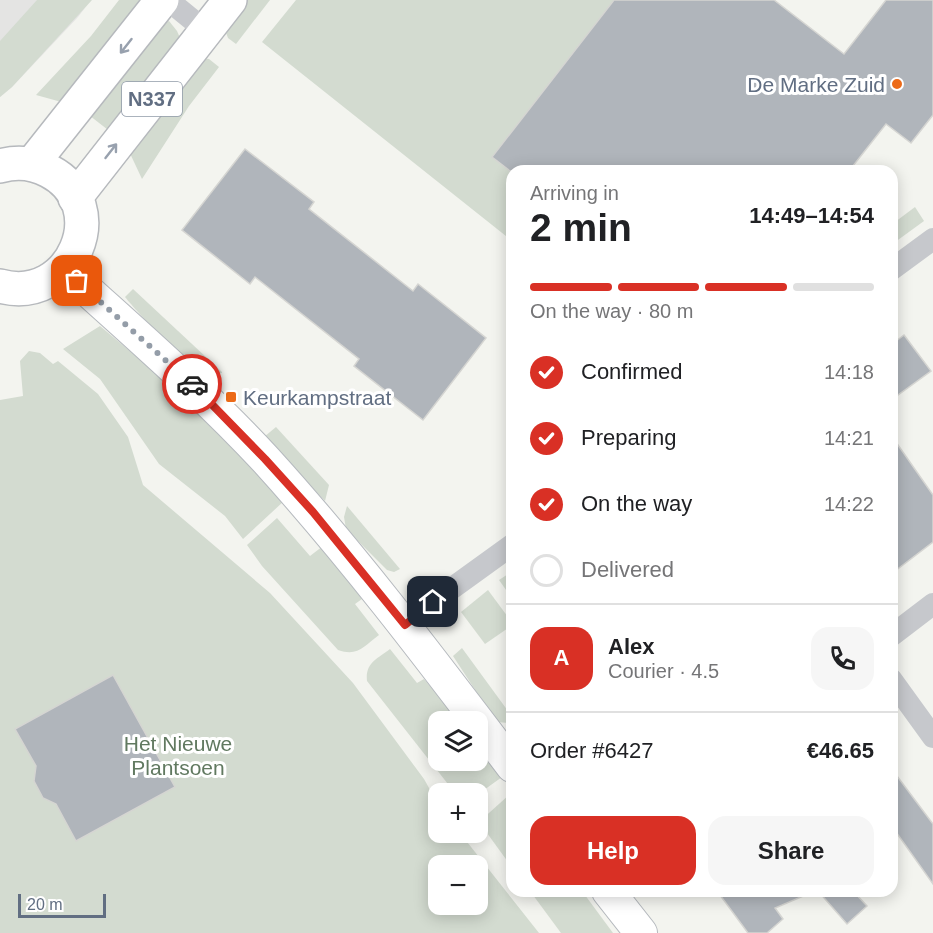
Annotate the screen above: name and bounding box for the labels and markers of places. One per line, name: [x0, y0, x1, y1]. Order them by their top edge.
place label: De Marke Zuid: [747, 73, 885, 96]
marker: De Marke Zuid: [890, 77, 904, 91]
pin: [51, 255, 102, 306]
place label: Keurkampstraat: [243, 386, 391, 409]
marker: Keurkampstraat: [224, 390, 238, 404]
pin: [407, 576, 458, 627]

